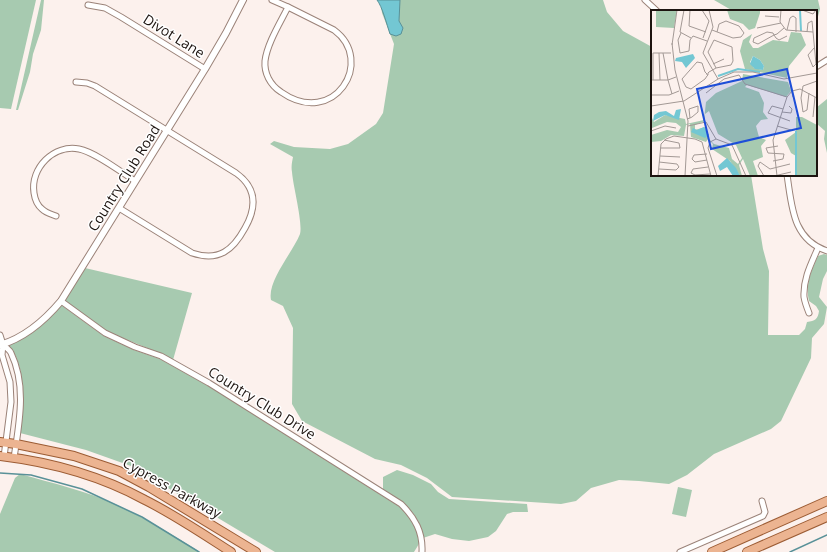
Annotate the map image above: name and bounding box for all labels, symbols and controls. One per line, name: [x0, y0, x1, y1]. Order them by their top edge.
street label: Divot Lane: [140, 9, 209, 62]
inset map: [651, 10, 817, 176]
street label: Country Club Road: [83, 121, 164, 235]
street label: Country Club Drive: [205, 362, 320, 443]
street label: Cypress Parkway: [120, 453, 226, 523]

